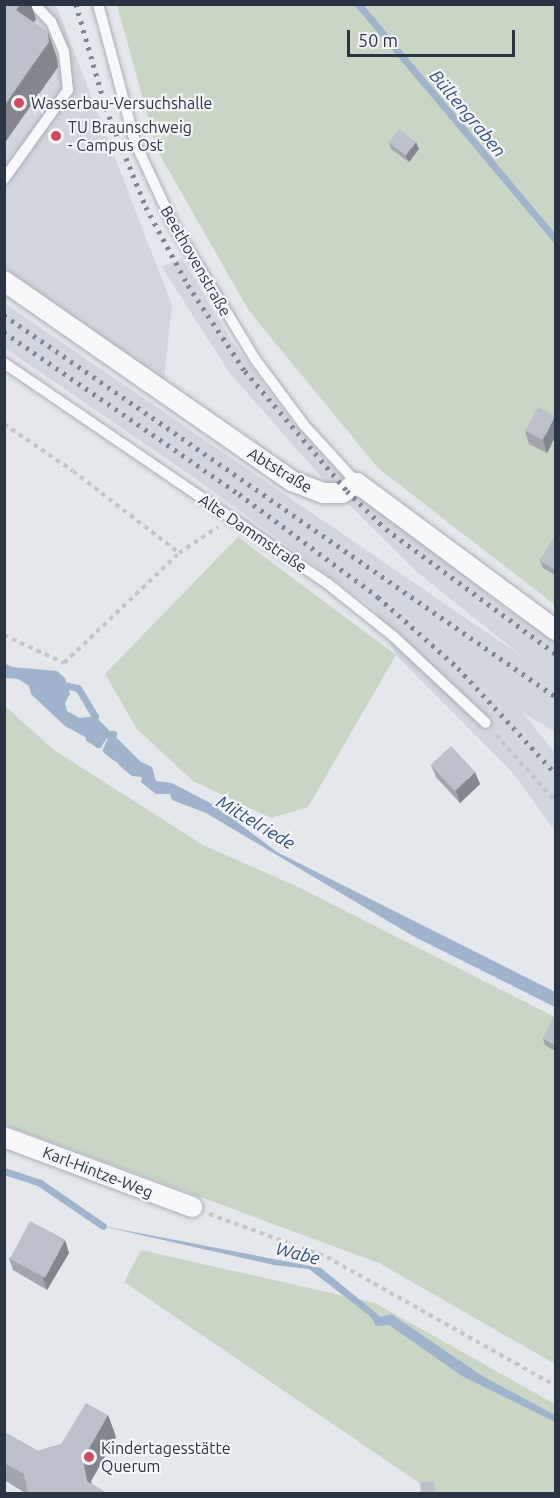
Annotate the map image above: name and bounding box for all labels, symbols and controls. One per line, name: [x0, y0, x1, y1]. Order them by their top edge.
scale bar: [350, 18, 518, 56]
text: 50 m: [358, 30, 398, 50]
water label: Bültengraben: [425, 65, 511, 161]
place label: Wasserbau-Versuchshalle: [31, 93, 212, 113]
marker: Wasserbau-Versuchshalle: [12, 96, 26, 110]
place label: TU Braunschweig - Campus Ost: [68, 117, 192, 155]
marker: TU Braunschweig - Campus Ost: [49, 129, 63, 143]
street label: Beethovenstraße: [157, 202, 235, 320]
street label: Abtstraße: [244, 443, 316, 497]
street label: Alte Dammstraße: [195, 490, 311, 576]
water label: Mittelriede: [213, 790, 299, 854]
street label: Karl-Hintze-Weg: [40, 1142, 156, 1202]
water label: Wabe: [274, 1237, 322, 1269]
place label: Kindertagesstätte Querum: [101, 1438, 231, 1476]
marker: Kindertagesstätte Querum: [82, 1450, 96, 1464]

